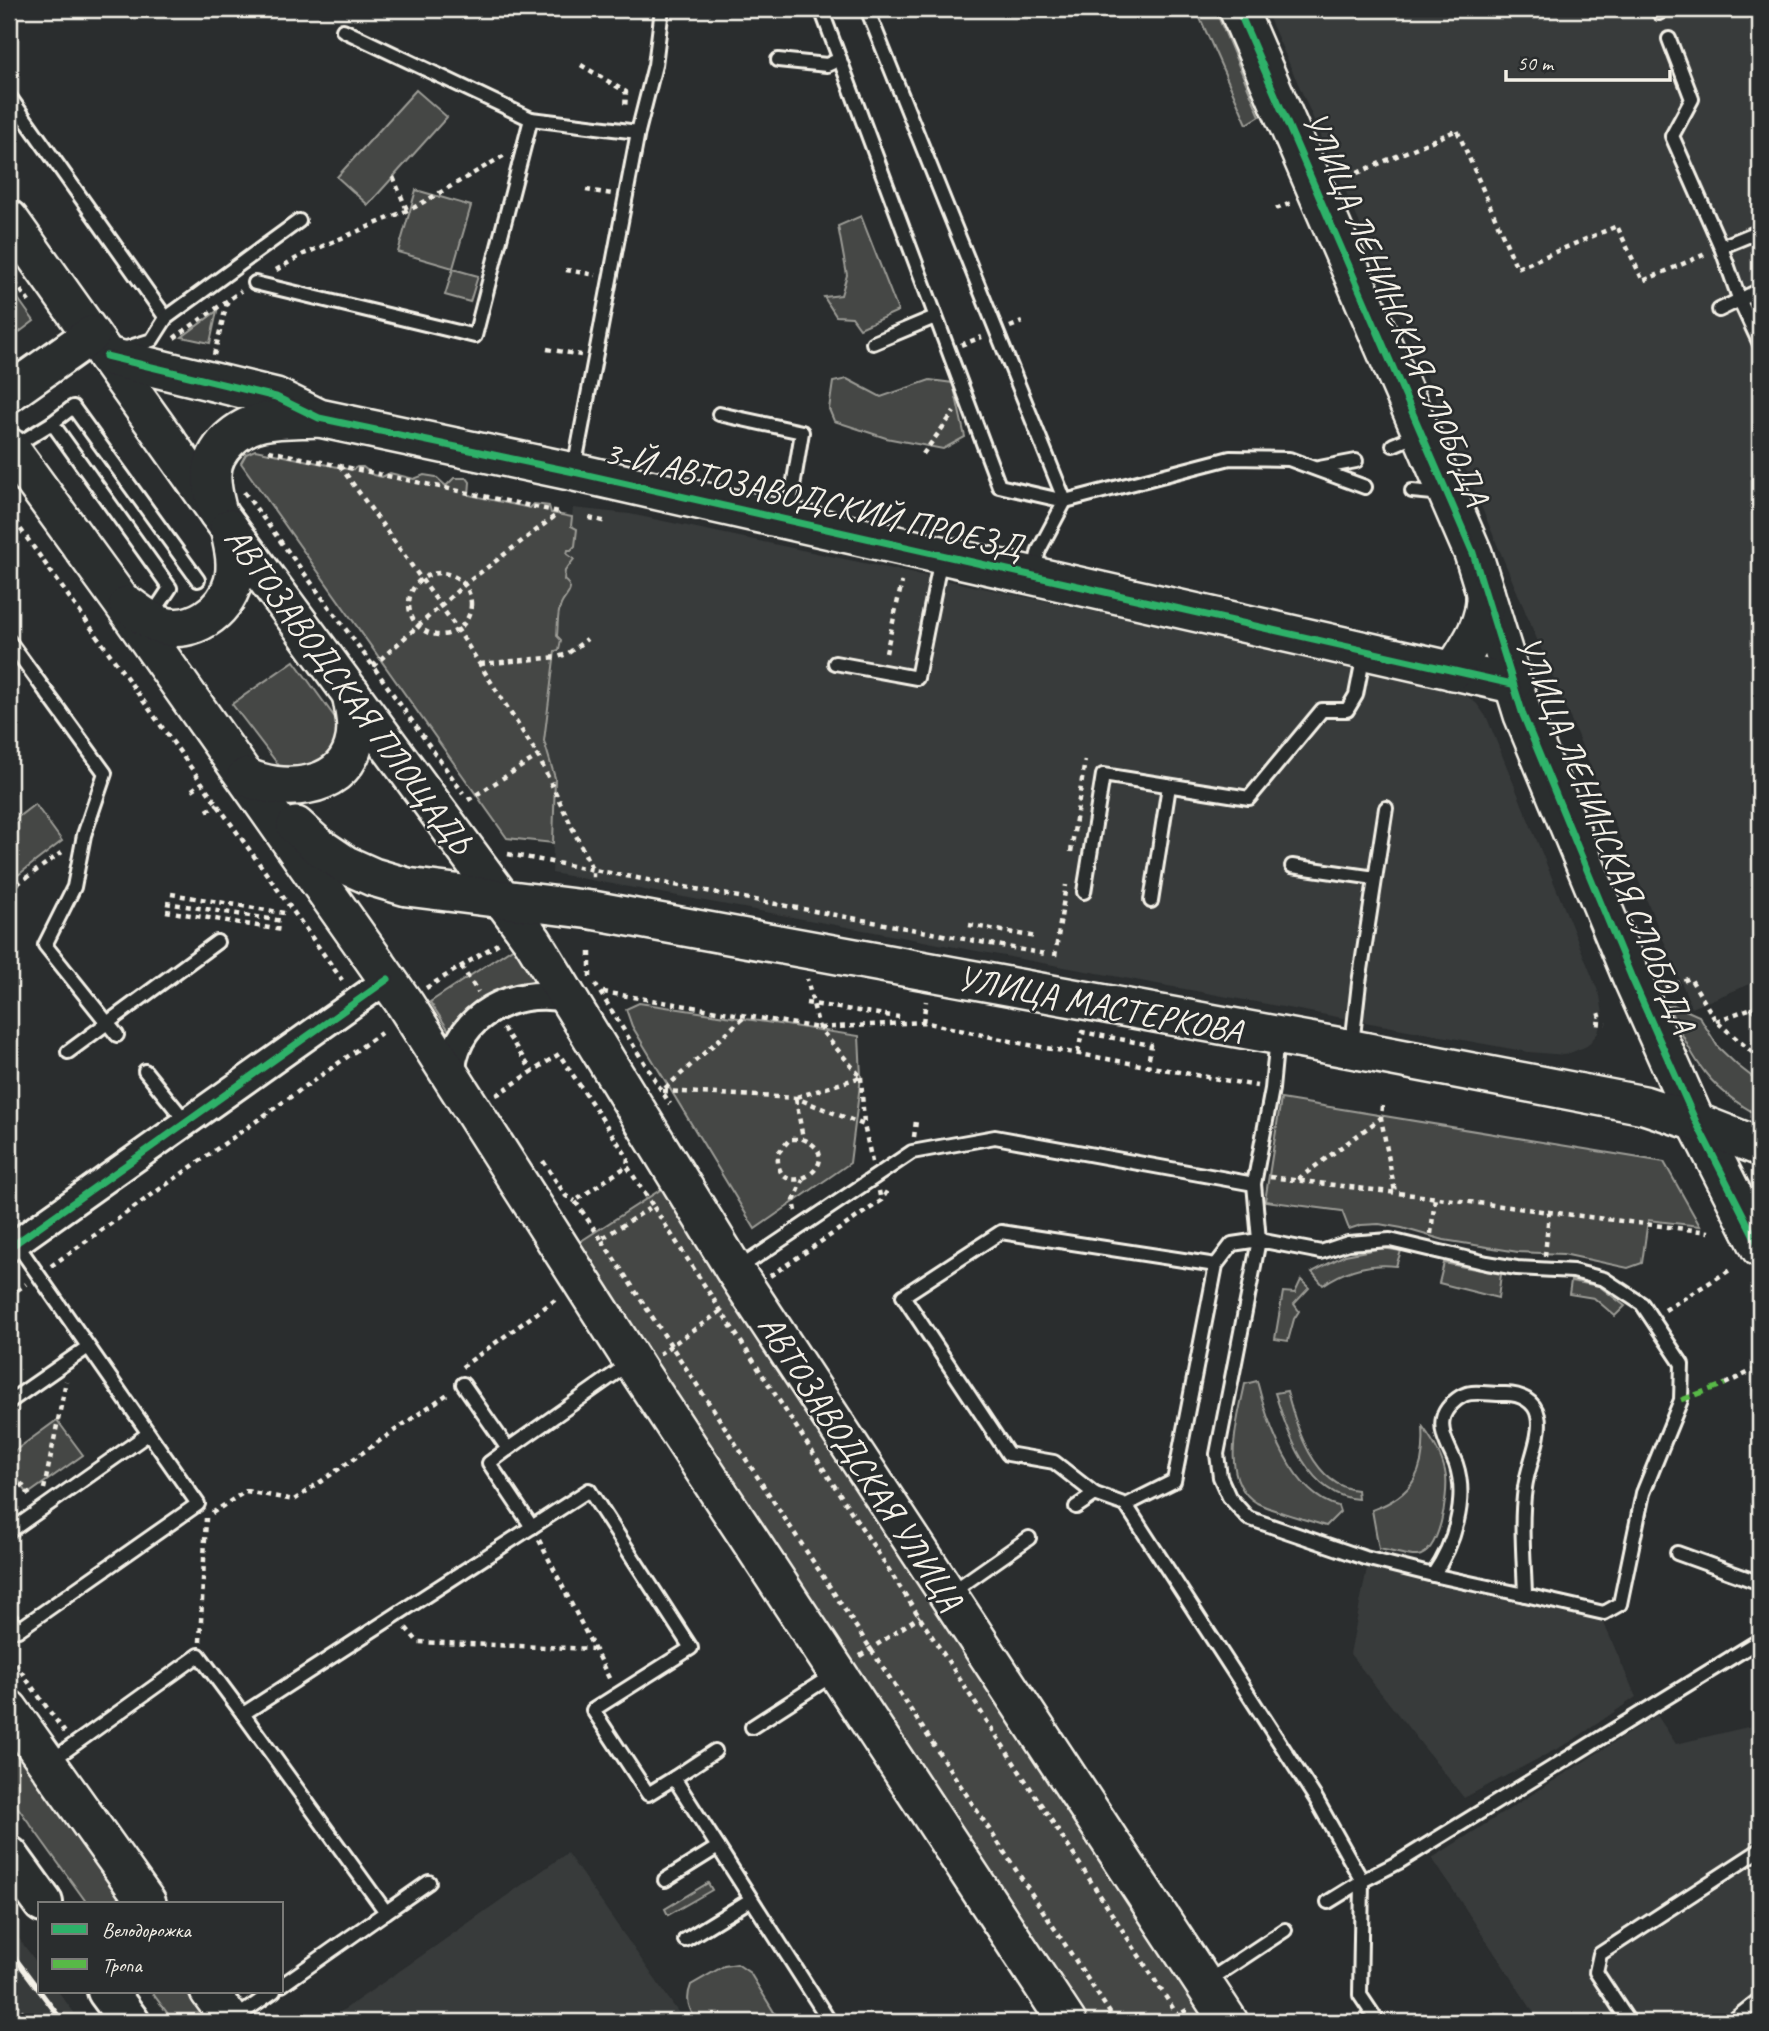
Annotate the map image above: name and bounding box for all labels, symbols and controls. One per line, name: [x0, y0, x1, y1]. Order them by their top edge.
scale bar: [1506, 38, 1671, 82]
text: 50 m: [1517, 50, 1555, 76]
street label: УЛИЦА ЛЕНИНСКАЯ СЛОБОДА: [1292, 104, 1500, 513]
street label: 3-Й АВТОЗАВОДСКИЙ ПРОЕЗД: [600, 429, 1029, 570]
street label: АВТОЗАВОДСКАЯ ПЛОЩАДЬ: [215, 518, 484, 865]
street label: УЛИЦА ЛЕНИНСКАЯ СЛОБОДА: [1505, 629, 1706, 1040]
street label: УЛИЦА МАСТЕРКОВА: [954, 955, 1247, 1054]
street label: АВТОЗАВОДСКАЯ УЛИЦА: [748, 1306, 974, 1620]
legend: [38, 1902, 284, 1993]
text: Велодорожка: [102, 1917, 192, 1943]
text: Тропа: [102, 1952, 143, 1978]

